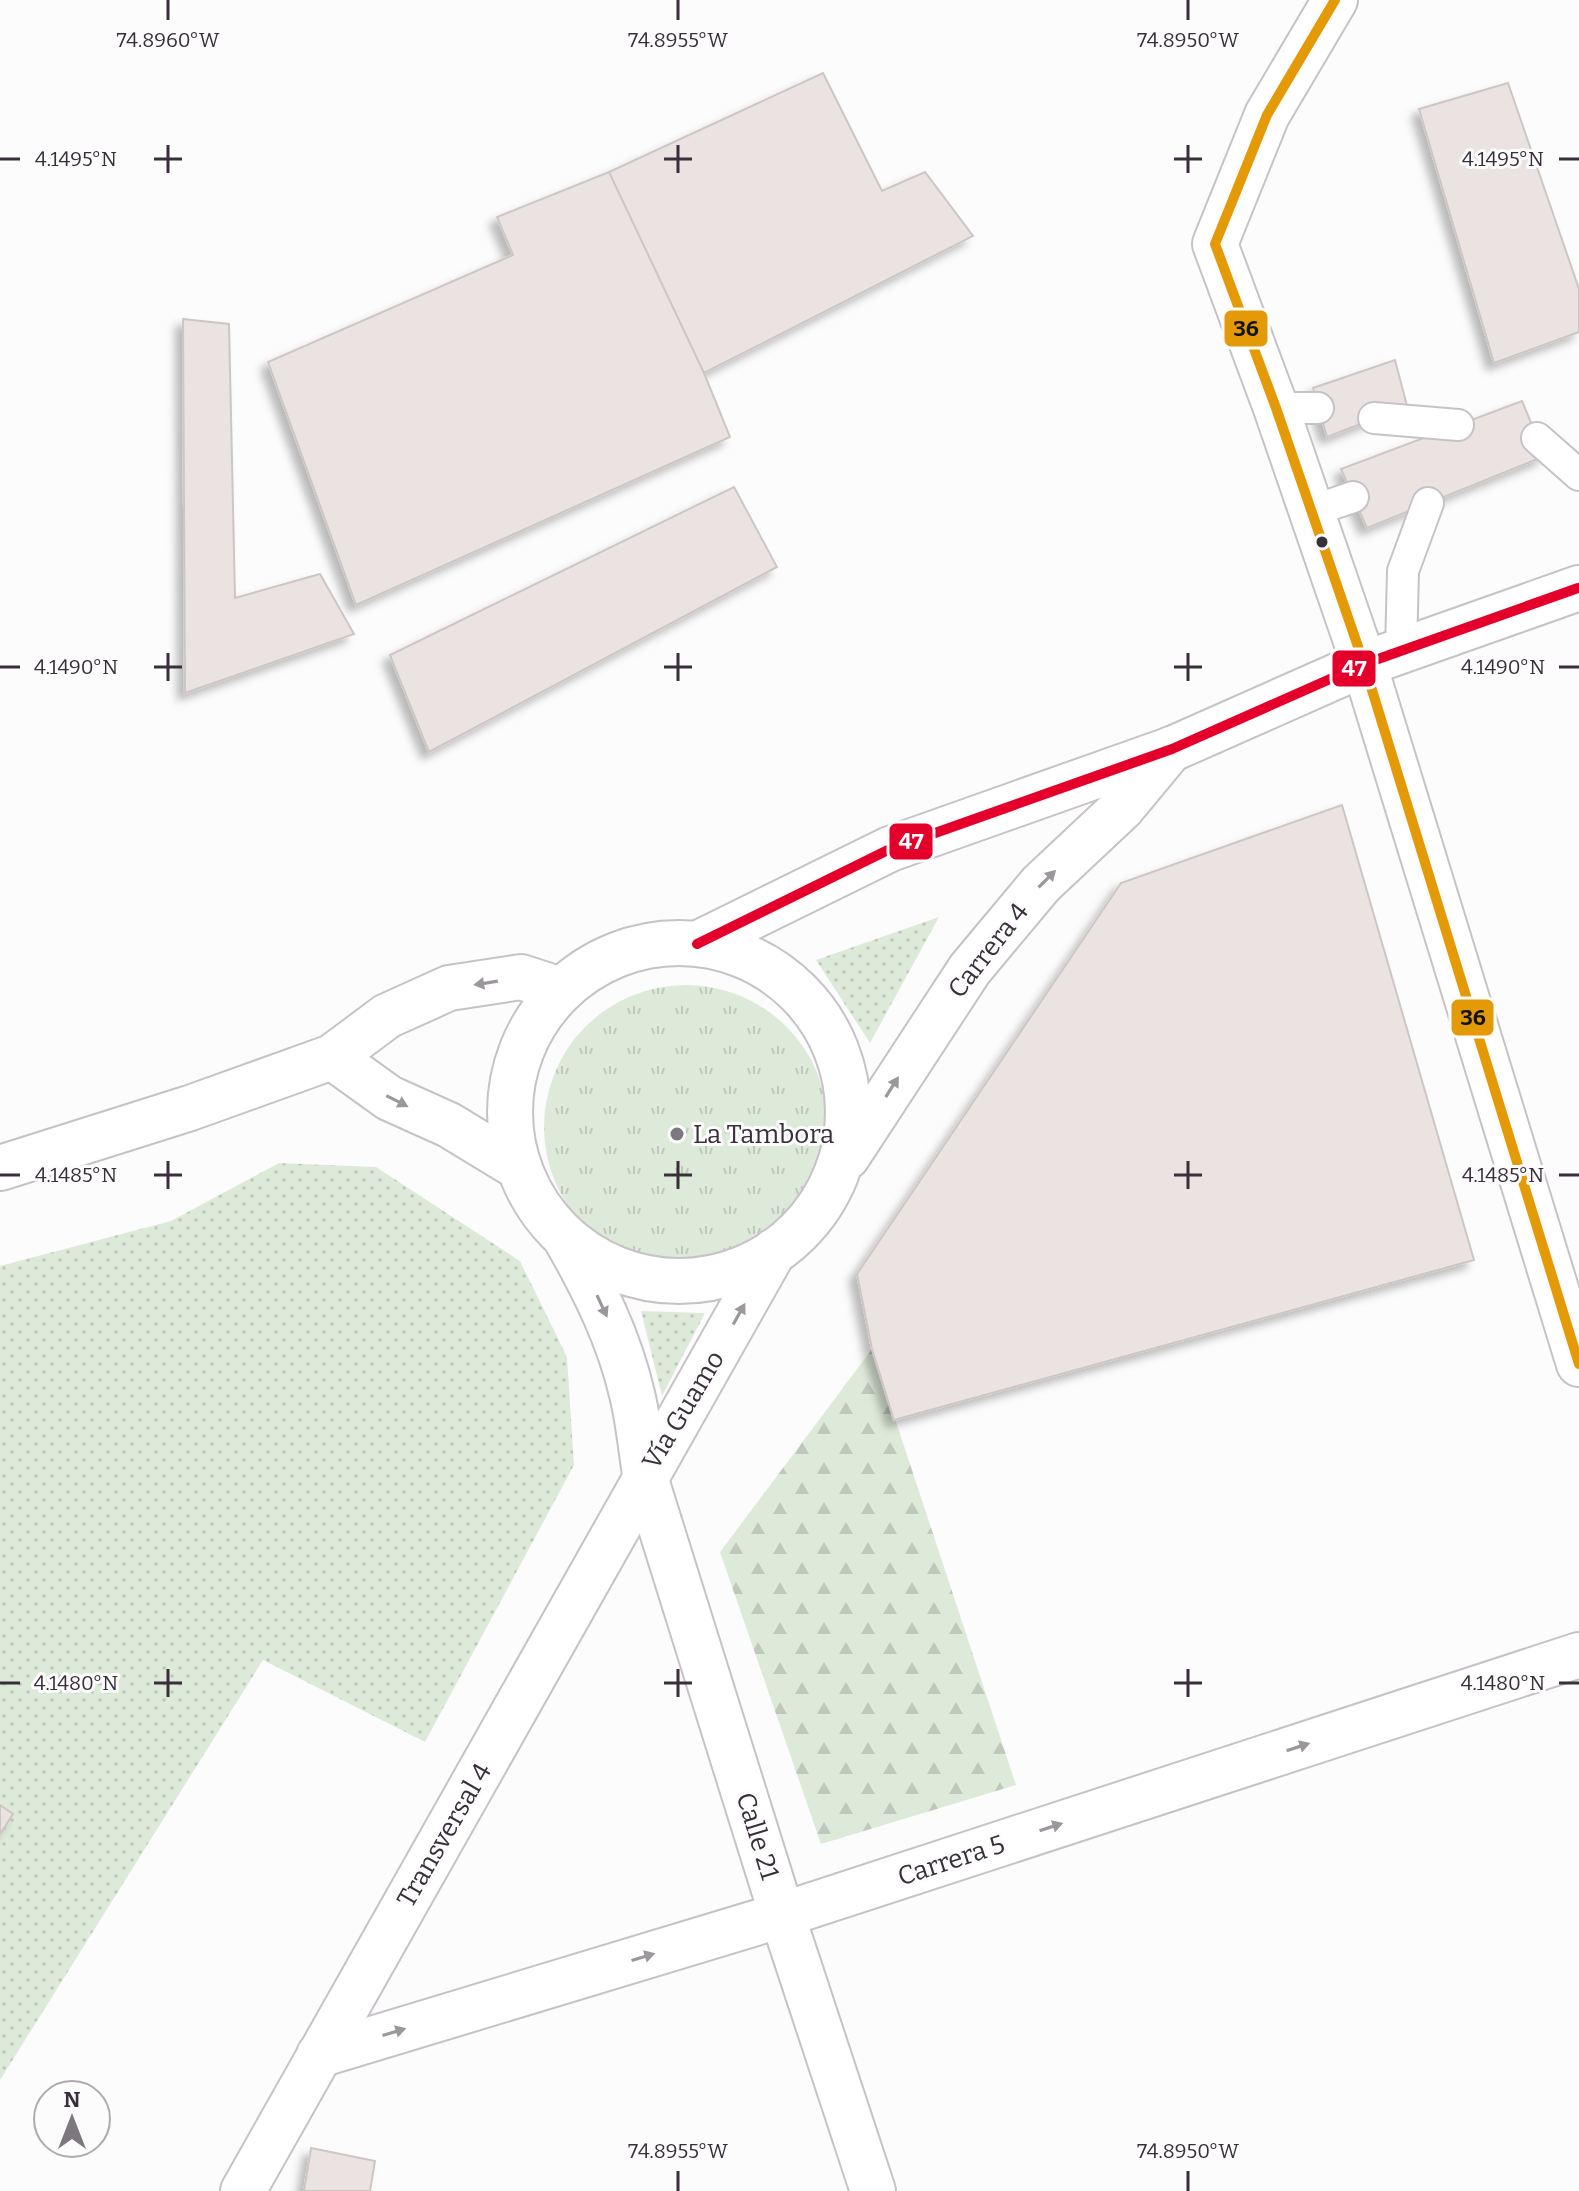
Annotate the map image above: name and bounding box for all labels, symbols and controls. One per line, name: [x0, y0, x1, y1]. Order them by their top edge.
text: 74.8960°W: [117, 28, 220, 52]
text: 74.8955°W: [628, 28, 728, 52]
text: 74.8950°W: [1137, 28, 1239, 52]
text: 4.1495°N: [35, 147, 117, 171]
text: 4.1495°N: [1462, 147, 1544, 171]
line badge: 36: [1223, 309, 1269, 348]
text: 36: [1233, 315, 1259, 342]
unlabelled marker: [1314, 534, 1330, 550]
line badge: 47: [1331, 649, 1377, 688]
text: 4.1490°N: [34, 655, 118, 679]
text: 47: [1342, 655, 1367, 682]
text: 4.1490°N: [1461, 655, 1545, 679]
line badge: 47: [888, 822, 934, 861]
text: 47: [899, 828, 924, 855]
one-way arrow: [1037, 870, 1056, 889]
street label: Carrera 4: [942, 897, 1035, 1004]
one-way arrow: [473, 977, 498, 990]
line badge: 36: [1450, 998, 1495, 1037]
text: 36: [1460, 1004, 1486, 1031]
one-way arrow: [884, 1076, 899, 1097]
one-way arrow: [385, 1094, 408, 1108]
place label: La Tambora: [693, 1119, 834, 1150]
marker: La Tambora: [668, 1125, 686, 1143]
text: 4.1485°N: [35, 1163, 117, 1187]
text: 4.1485°N: [1462, 1163, 1544, 1187]
one-way arrow: [595, 1294, 608, 1318]
one-way arrow: [732, 1303, 746, 1326]
street label: Vía Guamo: [636, 1345, 731, 1475]
text: 4.1480°N: [34, 1671, 118, 1695]
text: 4.1480°N: [1461, 1671, 1545, 1695]
one-way arrow: [1286, 1740, 1310, 1752]
street label: Transversal 4: [391, 1758, 498, 1913]
street label: Calle 21: [730, 1789, 786, 1884]
one-way arrow: [1039, 1821, 1063, 1833]
street label: Carrera 5: [894, 1829, 1009, 1892]
one-way arrow: [631, 1950, 655, 1963]
one-way arrow: [382, 2025, 406, 2038]
north arrow: [32, 2079, 112, 2159]
text: N: [64, 2086, 81, 2113]
text: 74.8955°W: [628, 2139, 728, 2163]
text: 74.8950°W: [1137, 2139, 1239, 2163]

